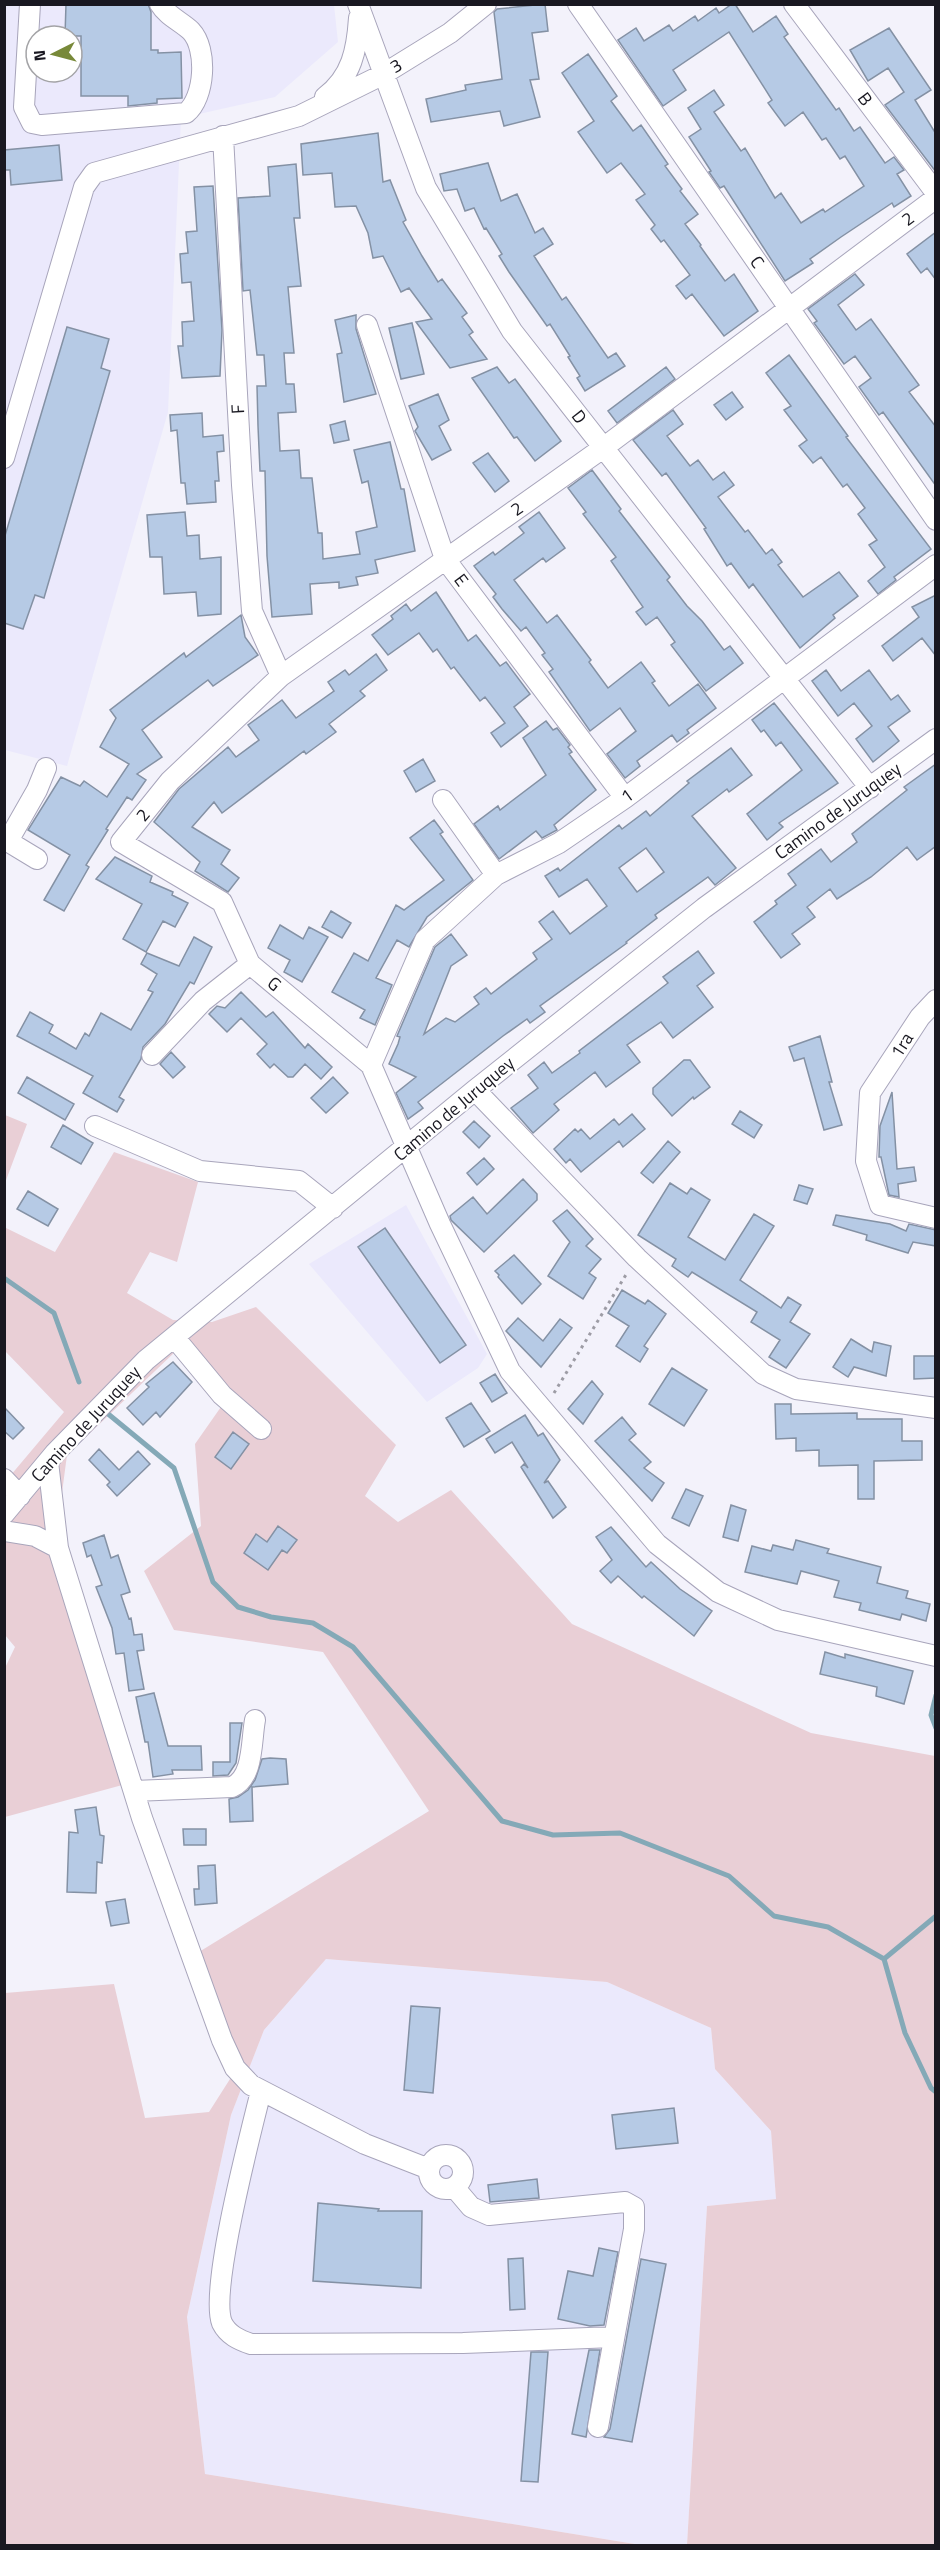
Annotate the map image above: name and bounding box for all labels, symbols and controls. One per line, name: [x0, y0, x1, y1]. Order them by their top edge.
north arrow: [24, 24, 84, 84]
text: N: [27, 49, 52, 62]
street label: 3: [384, 51, 407, 80]
street label: B: [851, 86, 880, 111]
street label: 2: [896, 205, 920, 232]
street label: C: [744, 250, 771, 274]
street label: F: [224, 404, 251, 414]
street label: D: [565, 404, 594, 430]
street label: 2: [505, 495, 529, 523]
street label: E: [448, 568, 475, 592]
street label: Camino de Juruquey: [769, 755, 907, 866]
street label: 1: [615, 782, 639, 809]
street label: 2: [129, 802, 156, 827]
street label: G: [261, 970, 287, 998]
street label: 1ra: [883, 1027, 920, 1063]
street label: Camino de Juruquey: [387, 1050, 520, 1167]
street label: Camino de Juruquey: [24, 1359, 147, 1488]

